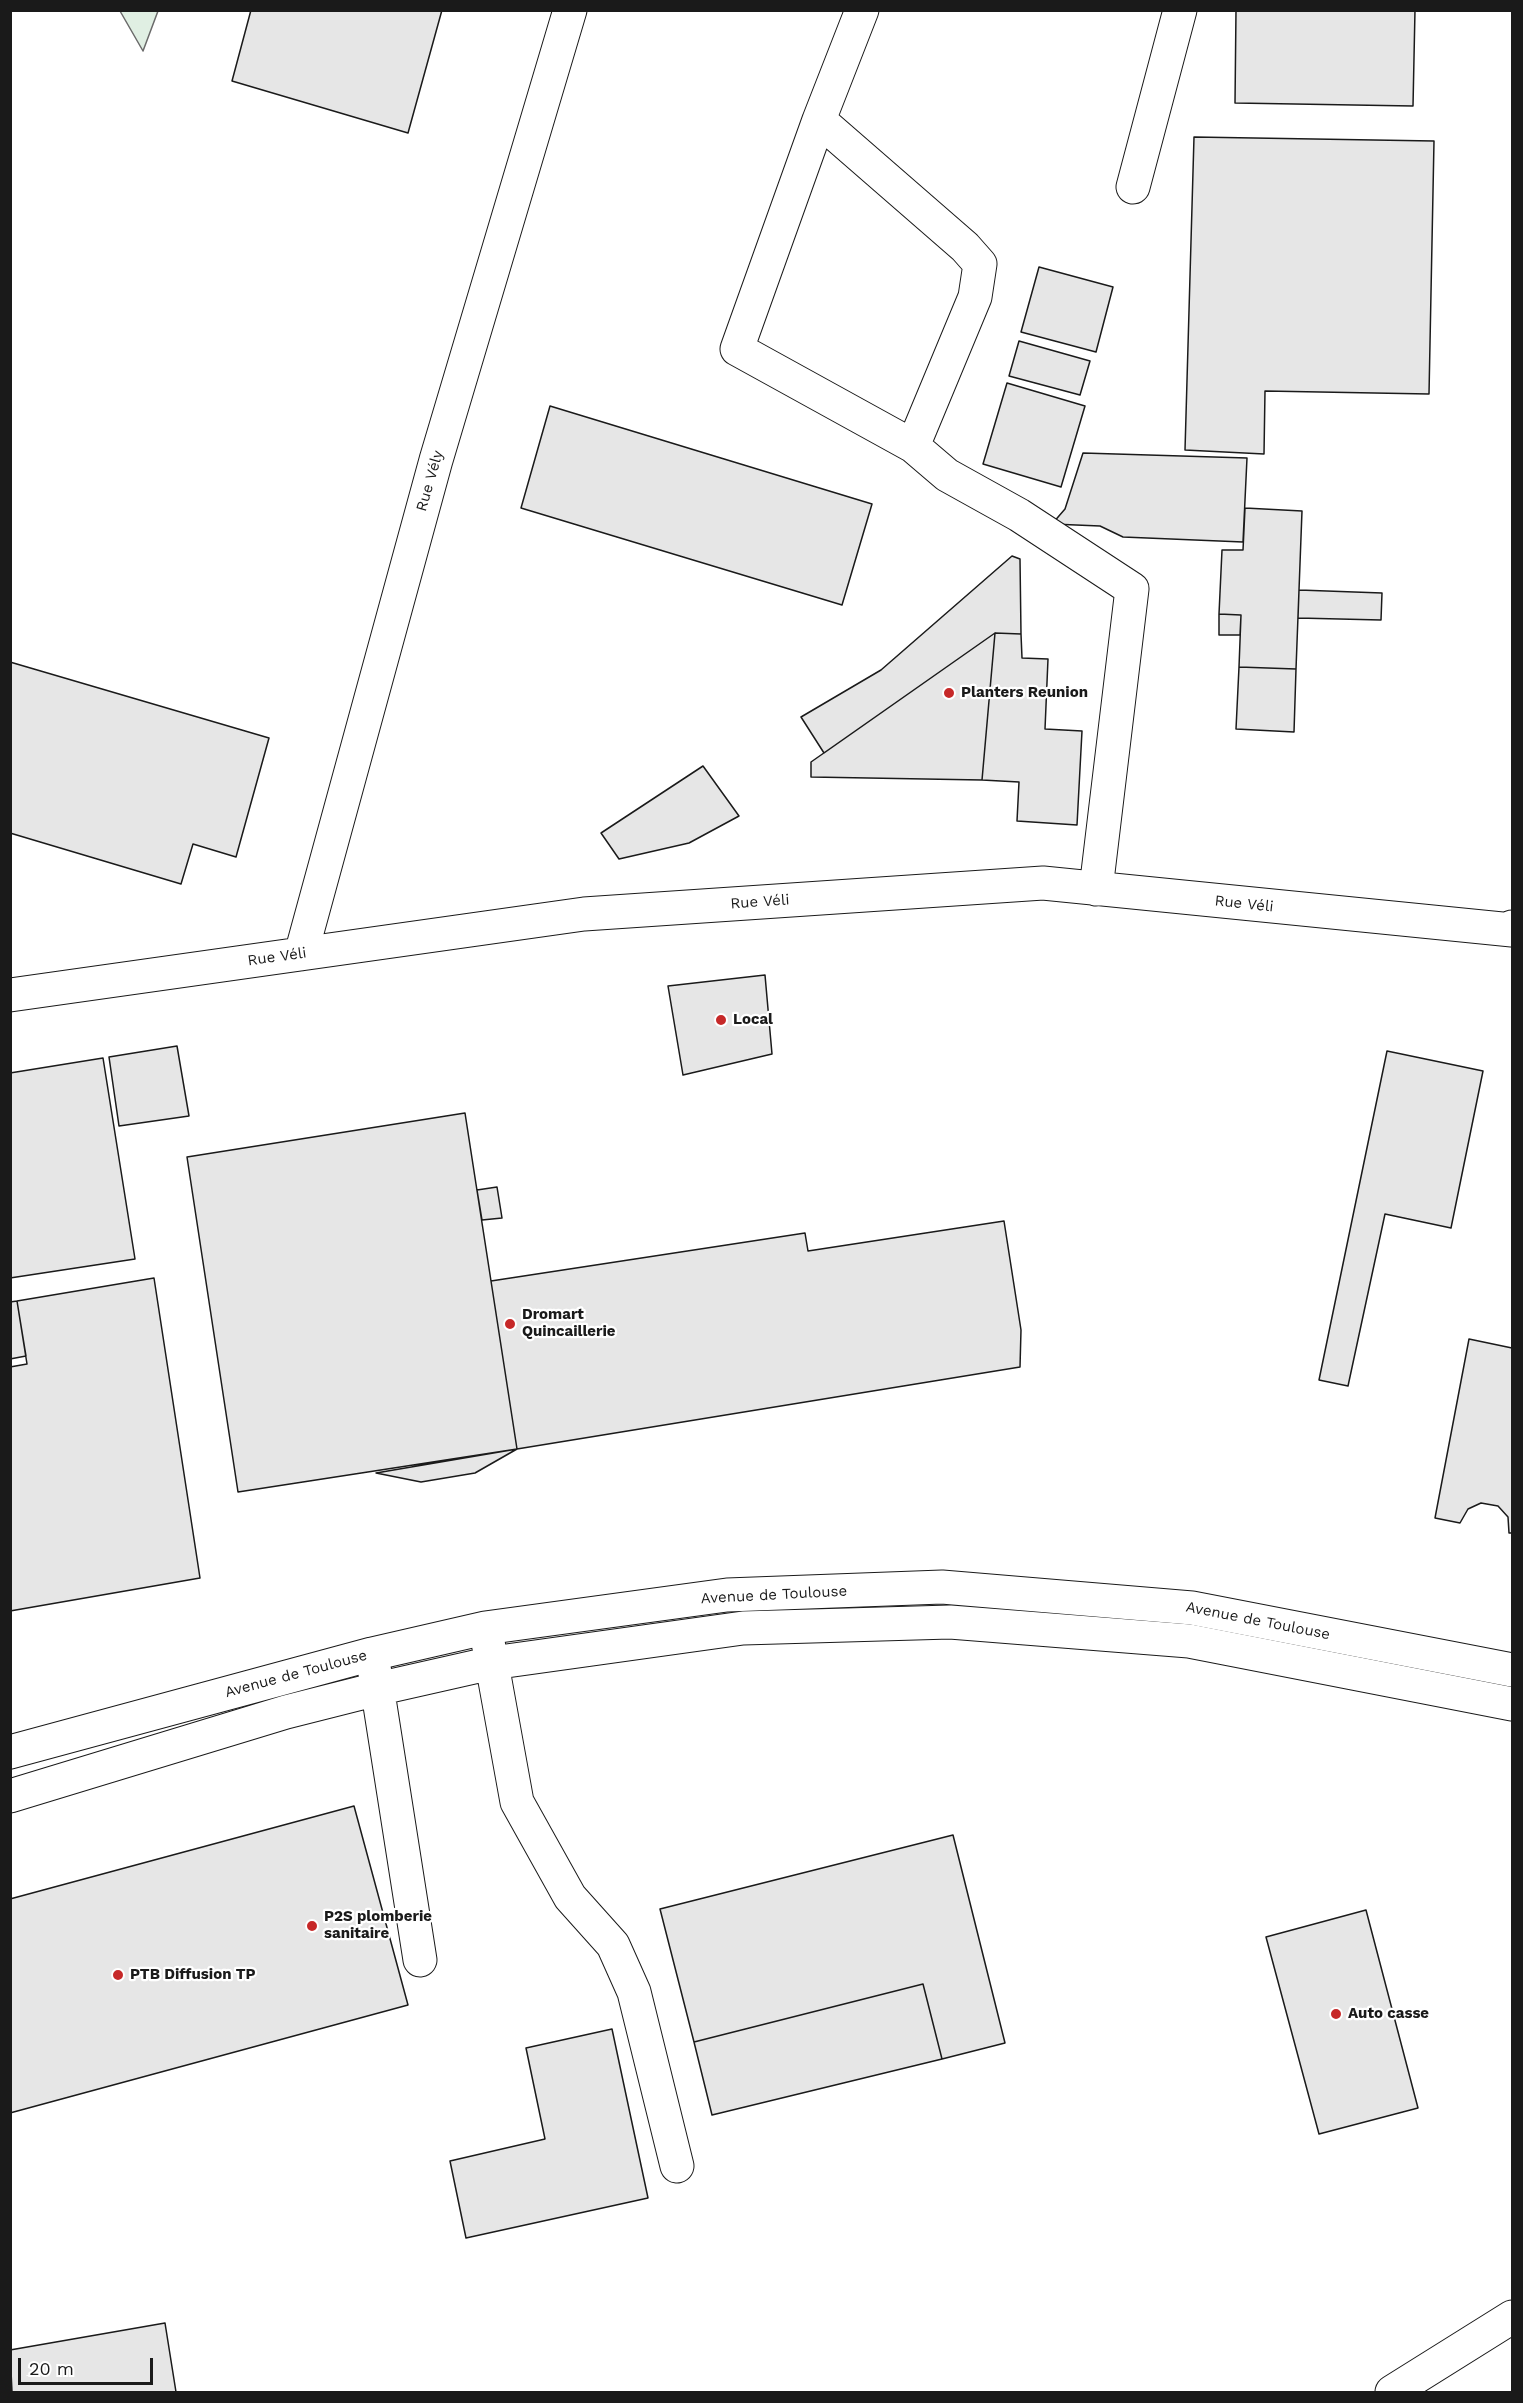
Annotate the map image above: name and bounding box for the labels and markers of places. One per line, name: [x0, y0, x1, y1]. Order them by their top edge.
place label: Planters Reunion: [961, 684, 1088, 702]
marker: Planters Reunion: [942, 686, 956, 700]
place label: Local: [733, 1011, 773, 1029]
marker: Local: [714, 1013, 728, 1027]
place label: Dromart Quincaillerie: [522, 1306, 616, 1341]
marker: Dromart Quincaillerie: [503, 1317, 517, 1331]
place label: P2S plomberie sanitaire: [324, 1908, 432, 1943]
marker: P2S plomberie sanitaire: [305, 1919, 319, 1933]
place label: PTB Diffusion TP: [130, 1966, 256, 1984]
marker: PTB Diffusion TP: [111, 1968, 125, 1982]
place label: Auto casse: [1348, 2005, 1429, 2023]
marker: Auto casse: [1329, 2007, 1343, 2021]

